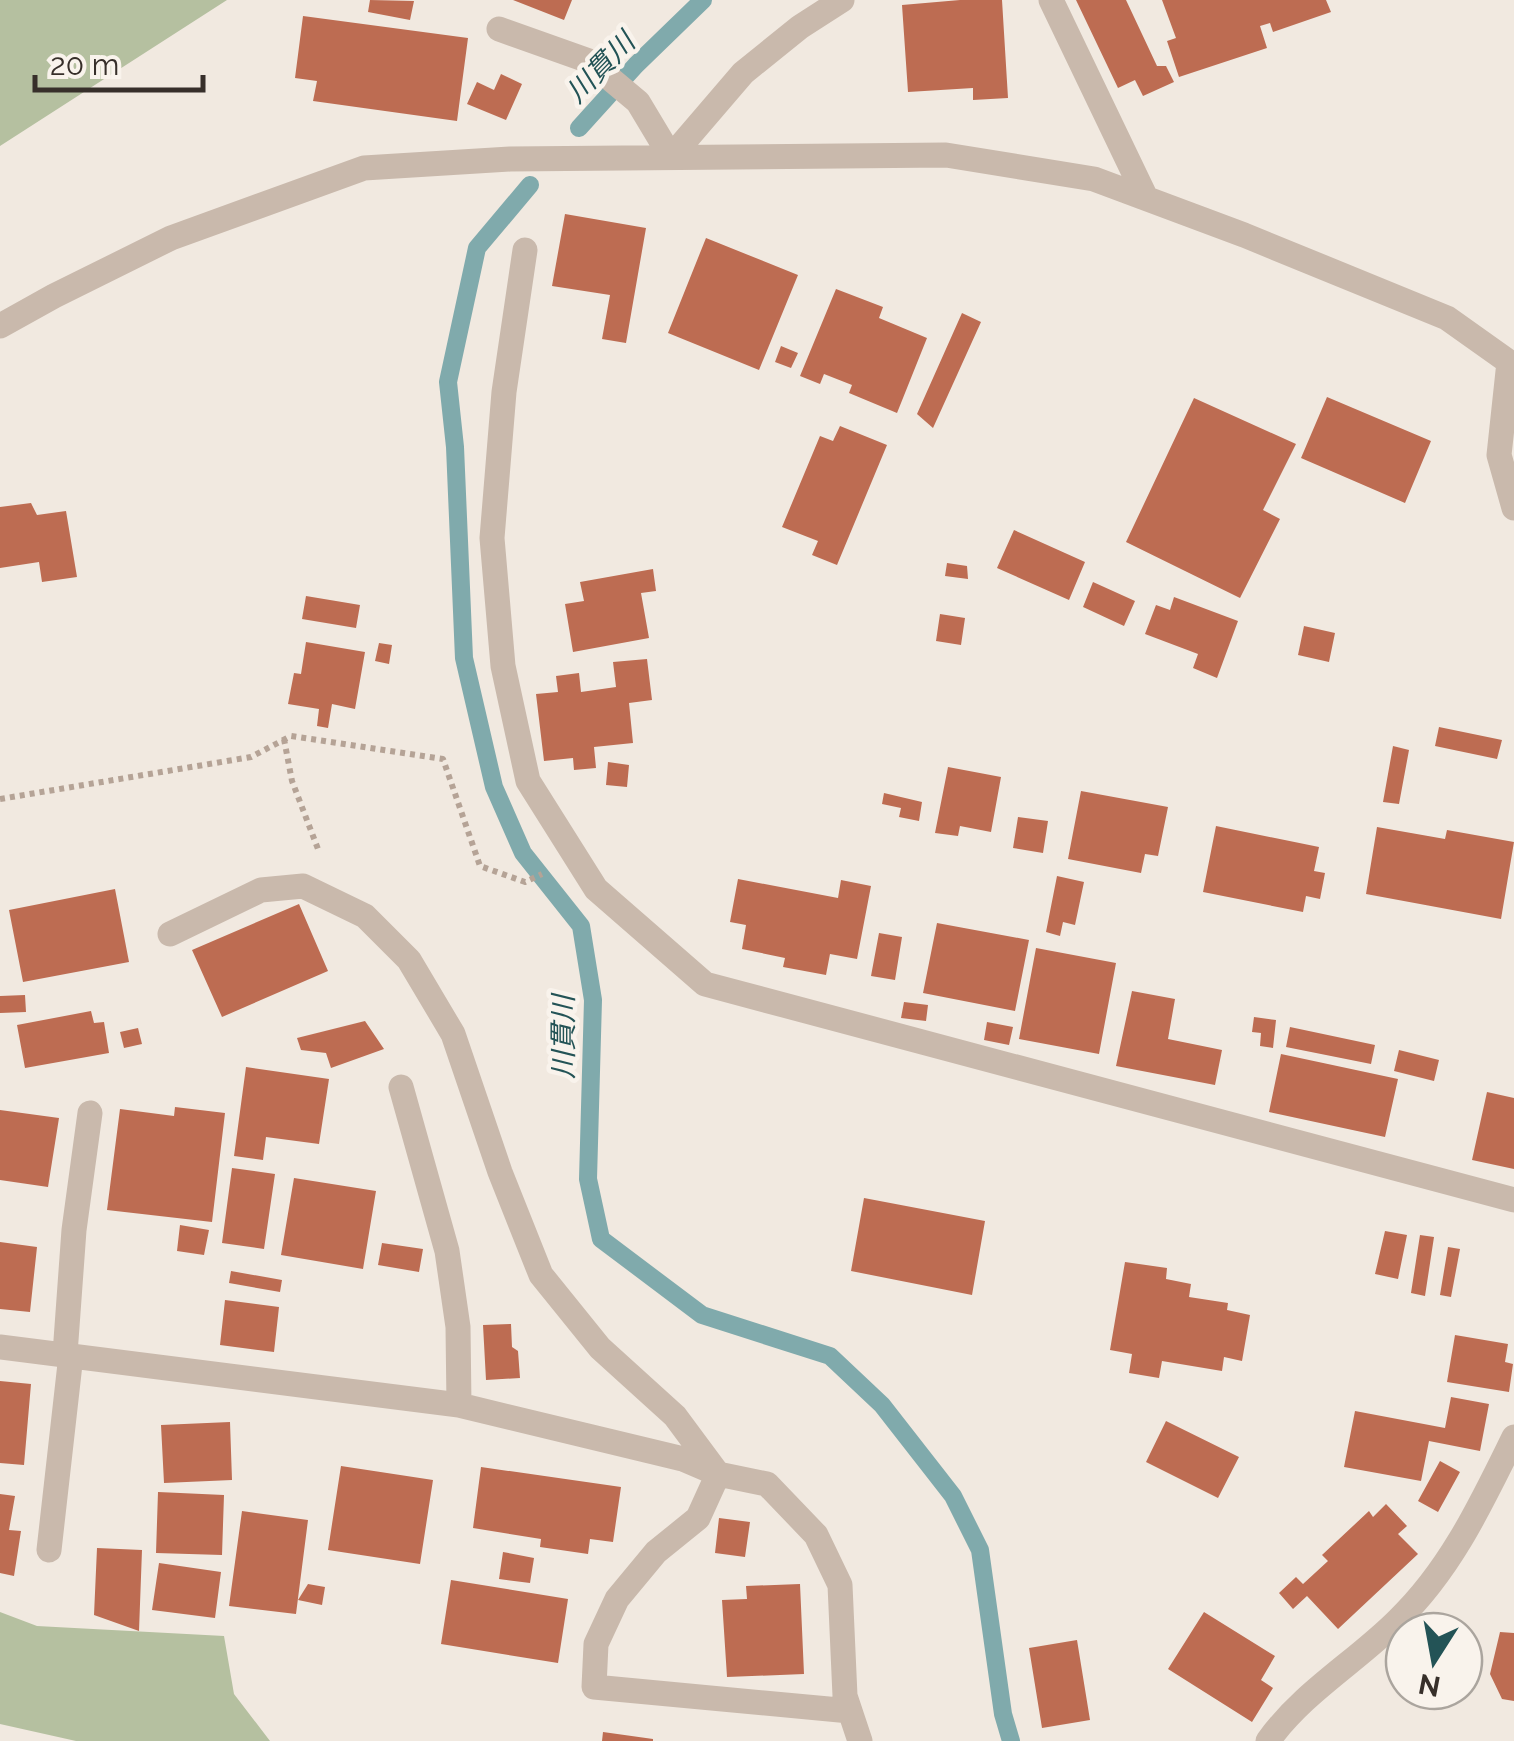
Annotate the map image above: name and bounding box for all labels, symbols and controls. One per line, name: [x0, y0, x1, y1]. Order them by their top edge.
water label: 川貫川: [559, 24, 643, 109]
scale bar: [35, 30, 202, 92]
text: 20 m: [50, 47, 119, 82]
water label: 川貫川: [547, 992, 580, 1079]
north arrow: [1384, 1611, 1484, 1711]
text: N: [1416, 1667, 1443, 1703]

